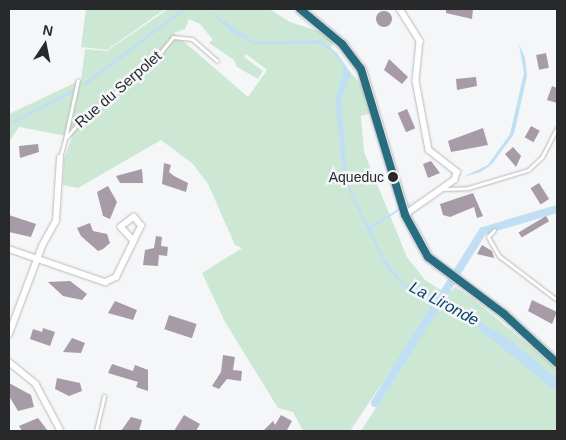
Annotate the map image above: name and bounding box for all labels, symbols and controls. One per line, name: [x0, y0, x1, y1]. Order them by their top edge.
north arrow: [20, 20, 70, 70]
text: N: [41, 21, 54, 39]
street label: Rue du Serpolet: [71, 47, 165, 131]
place label: Aqueduc: [329, 169, 384, 185]
marker: Aqueduc: [388, 172, 398, 182]
water label: La Lironde: [406, 278, 482, 330]

